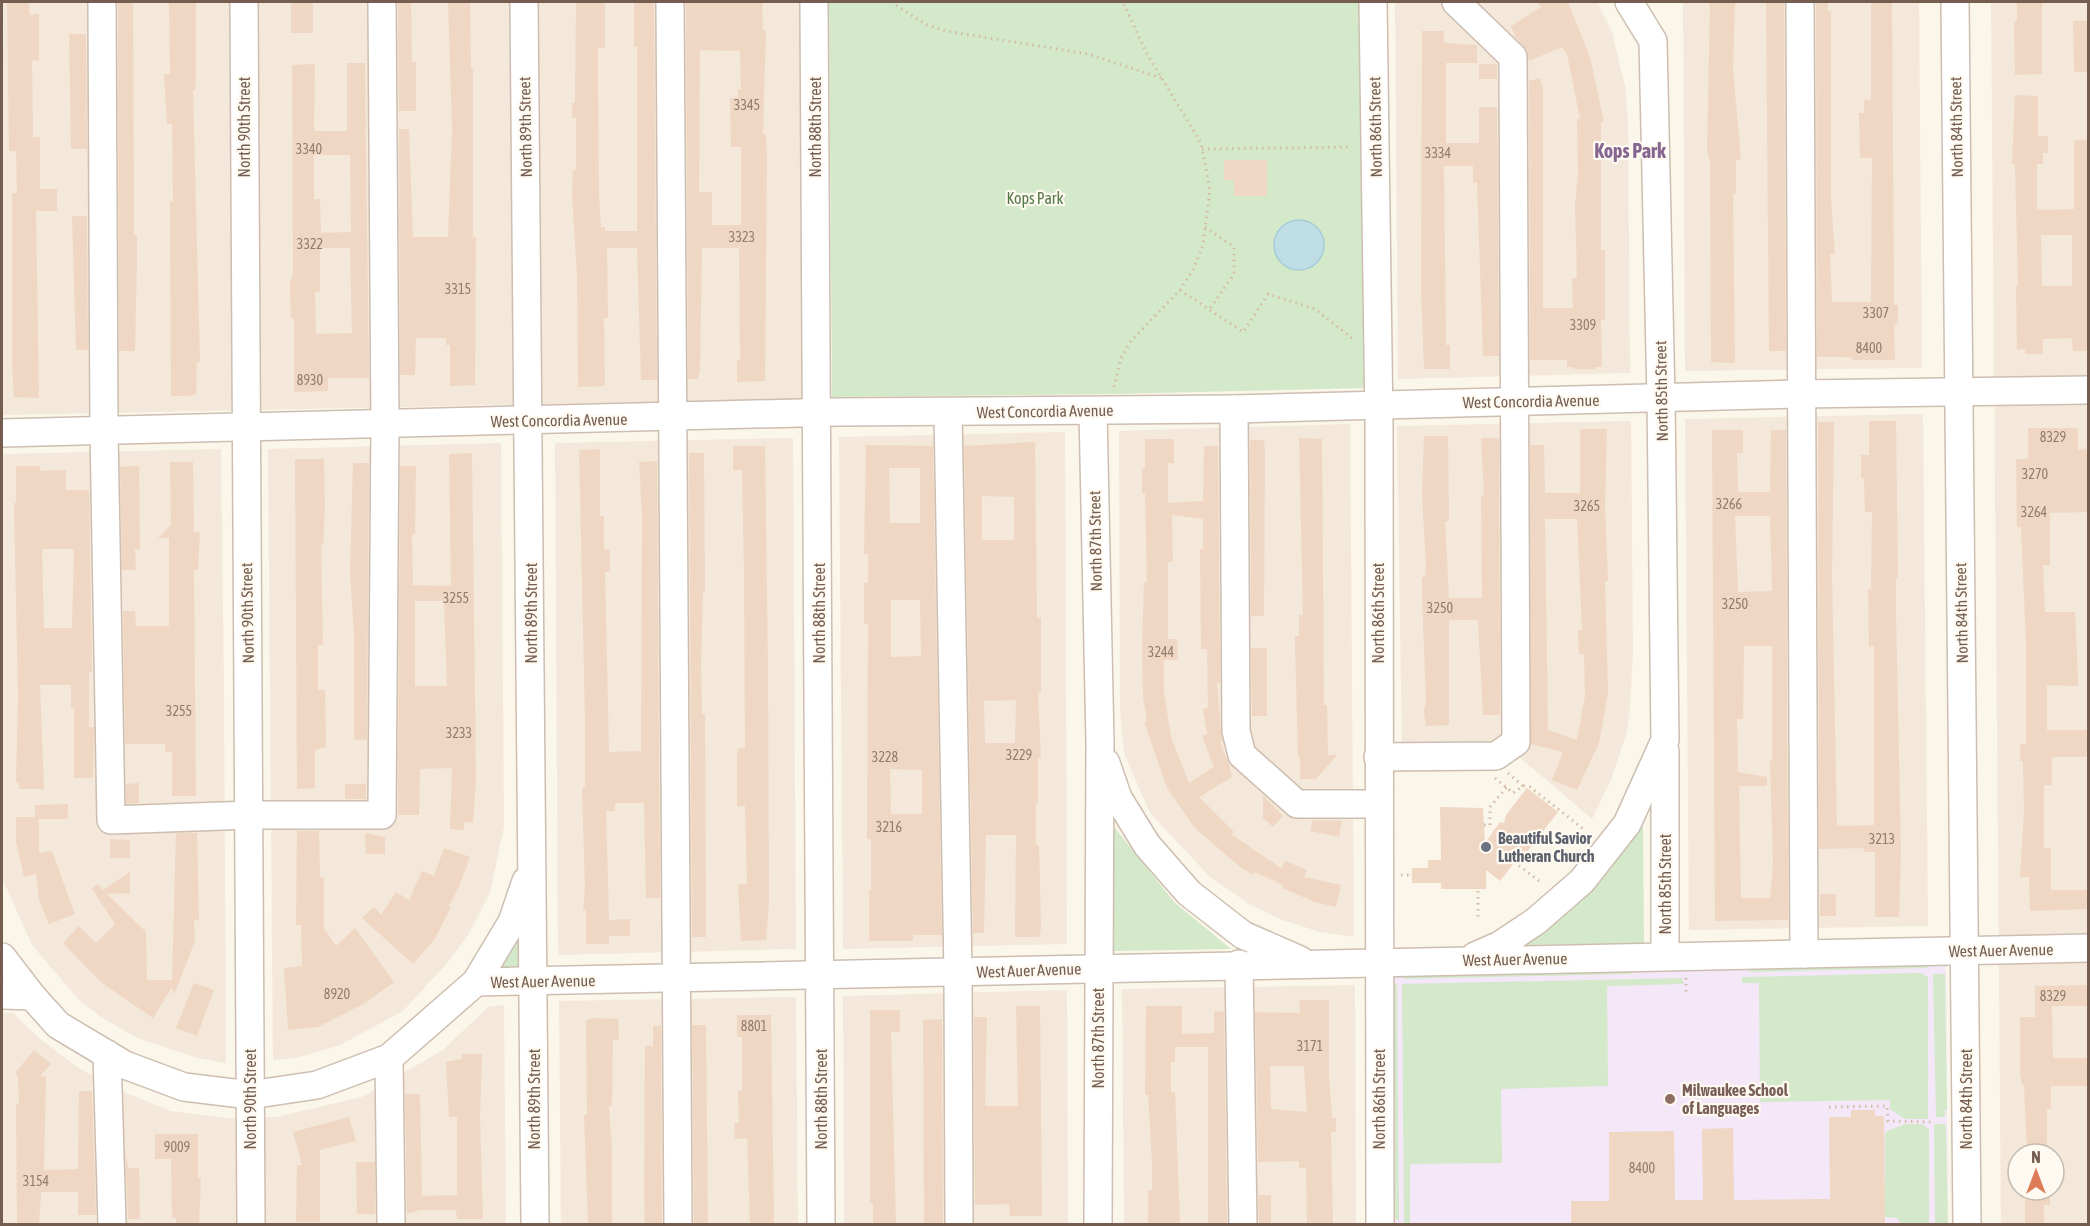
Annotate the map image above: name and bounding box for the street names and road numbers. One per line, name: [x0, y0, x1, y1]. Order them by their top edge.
street label: North 90th Street: [235, 76, 253, 177]
street label: North 89th Street: [515, 76, 535, 178]
street label: North 88th Street: [806, 76, 824, 177]
street label: North 86th Street: [1365, 76, 1385, 178]
street label: North 84th Street: [1946, 76, 1966, 178]
street label: North 85th Street: [1651, 340, 1671, 442]
street label: West Concordia Avenue: [1463, 391, 1599, 411]
street label: West Concordia Avenue: [977, 401, 1113, 421]
street label: West Concordia Avenue: [491, 410, 627, 430]
street label: North 87th Street: [1085, 490, 1105, 592]
street label: North 90th Street: [237, 562, 257, 664]
street label: North 89th Street: [522, 562, 540, 663]
street label: North 88th Street: [810, 562, 828, 663]
street label: North 86th Street: [1369, 562, 1387, 663]
street label: North 84th Street: [1951, 562, 1971, 664]
street label: North 85th Street: [1656, 833, 1674, 934]
street label: West Auer Avenue: [1948, 940, 2054, 960]
street label: West Auer Avenue: [1462, 949, 1568, 969]
street label: West Auer Avenue: [976, 959, 1082, 981]
street label: West Auer Avenue: [490, 971, 596, 991]
street label: North 87th Street: [1089, 987, 1107, 1088]
street label: North 90th Street: [241, 1048, 259, 1149]
street label: North 89th Street: [525, 1048, 543, 1149]
street label: North 88th Street: [812, 1048, 830, 1149]
street label: North 86th Street: [1370, 1048, 1388, 1149]
street label: North 84th Street: [1957, 1048, 1975, 1149]

